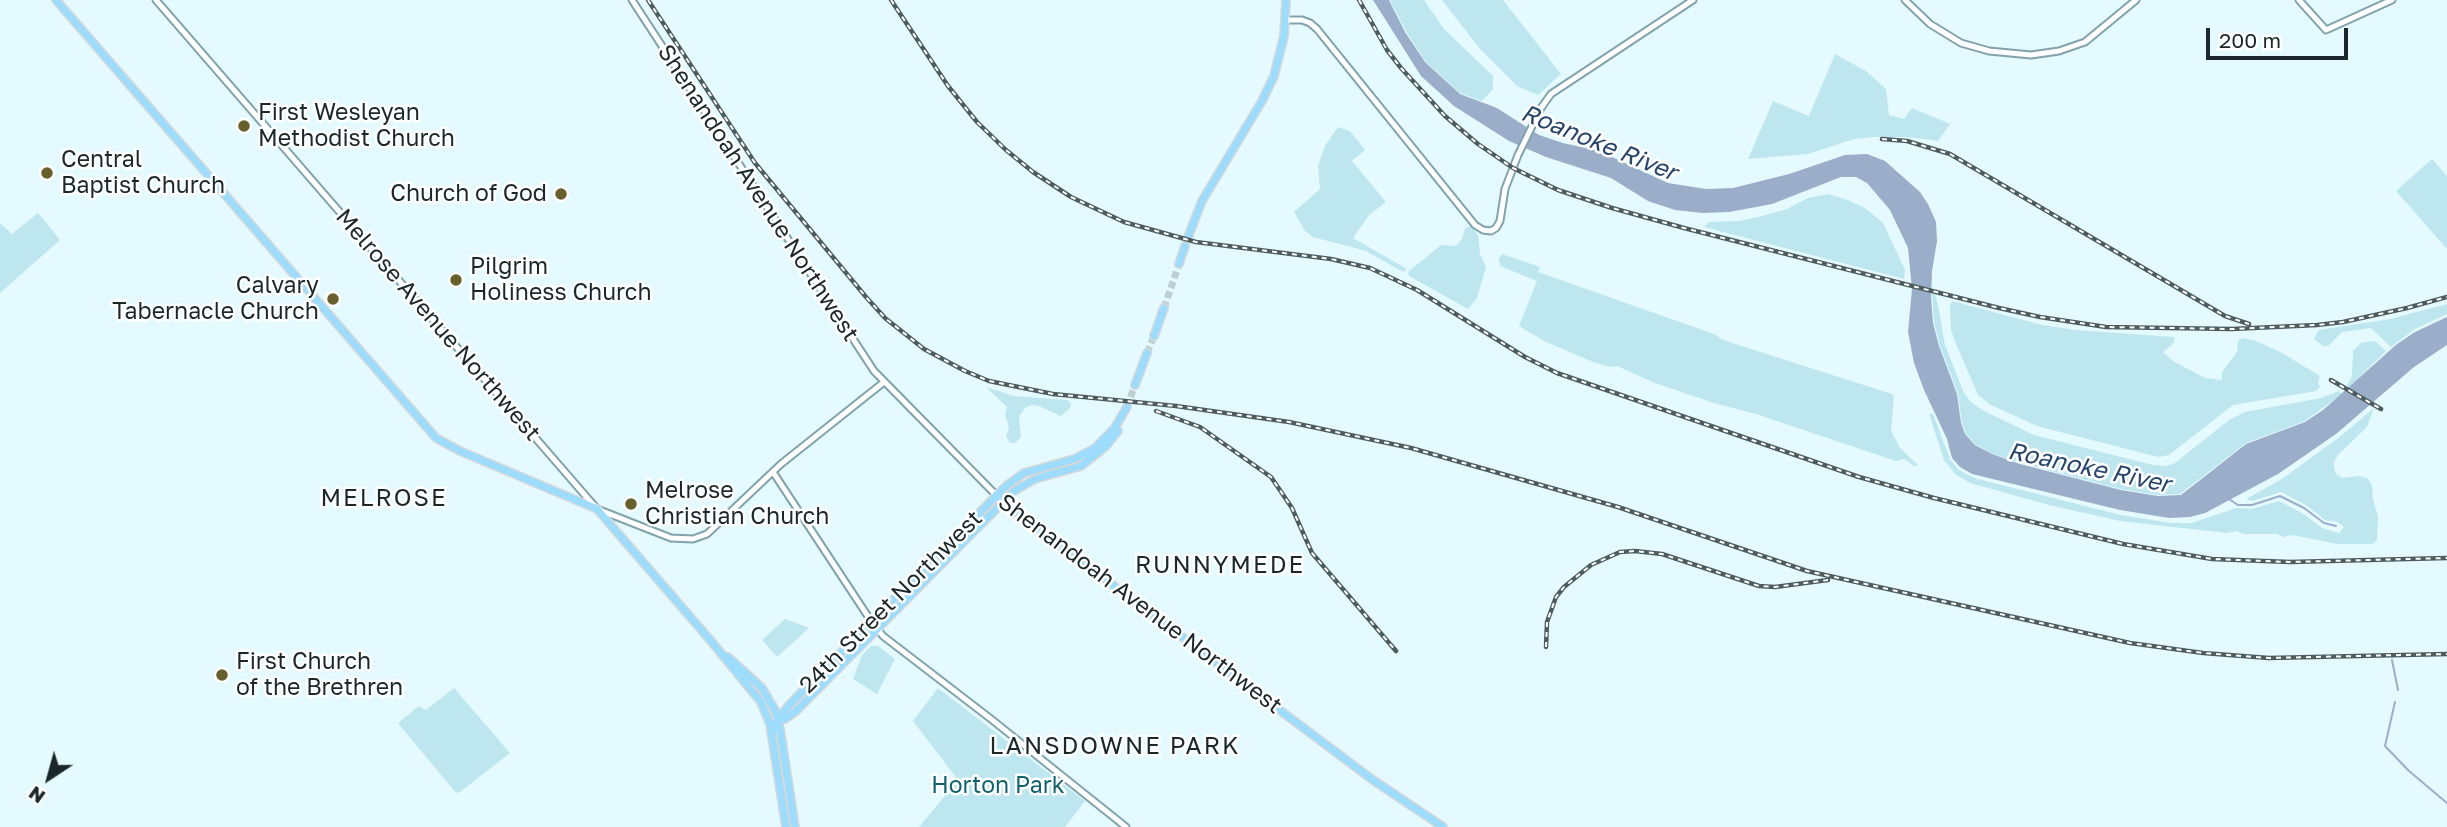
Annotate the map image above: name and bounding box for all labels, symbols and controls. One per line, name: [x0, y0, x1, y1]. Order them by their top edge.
scale bar: [2209, 14, 2351, 58]
text: 200 m: [2219, 27, 2281, 53]
street label: Shenandoah Avenue Northwest: [652, 39, 864, 347]
place label: First Wesleyan Methodist Church: [258, 99, 455, 153]
water label: Roanoke River: [1517, 99, 1681, 187]
marker: First Wesleyan Methodist Church: [236, 118, 252, 134]
place label: Central Baptist Church: [61, 146, 225, 200]
marker: Central Baptist Church: [39, 165, 55, 181]
place label: Church of God: [390, 180, 547, 208]
marker: Church of God: [553, 186, 569, 202]
street label: Melrose Avenue Northwest: [330, 203, 546, 447]
place label: Pilgrim Holiness Church: [470, 253, 652, 307]
place label: Calvary Tabernacle Church: [112, 272, 319, 326]
marker: Pilgrim Holiness Church: [448, 272, 464, 288]
marker: Calvary Tabernacle Church: [325, 291, 341, 307]
water label: Roanoke River: [2005, 437, 2173, 499]
place label: Melrose Christian Church: [645, 477, 829, 531]
district label: MELROSE: [321, 484, 447, 512]
street label: Shenandoah Avenue Northwest: [993, 488, 1287, 720]
marker: Melrose Christian Church: [623, 496, 639, 512]
street label: 24th Street Northwest: [794, 505, 988, 699]
district label: RUNNYMEDE: [1136, 551, 1304, 579]
place label: First Church of the Brethren: [236, 648, 403, 702]
marker: First Church of the Brethren: [214, 667, 230, 683]
district label: LANSDOWNE PARK: [991, 732, 1239, 760]
north arrow: [14, 743, 84, 813]
park label: Horton Park: [931, 772, 1065, 800]
text: N: [24, 782, 49, 809]

